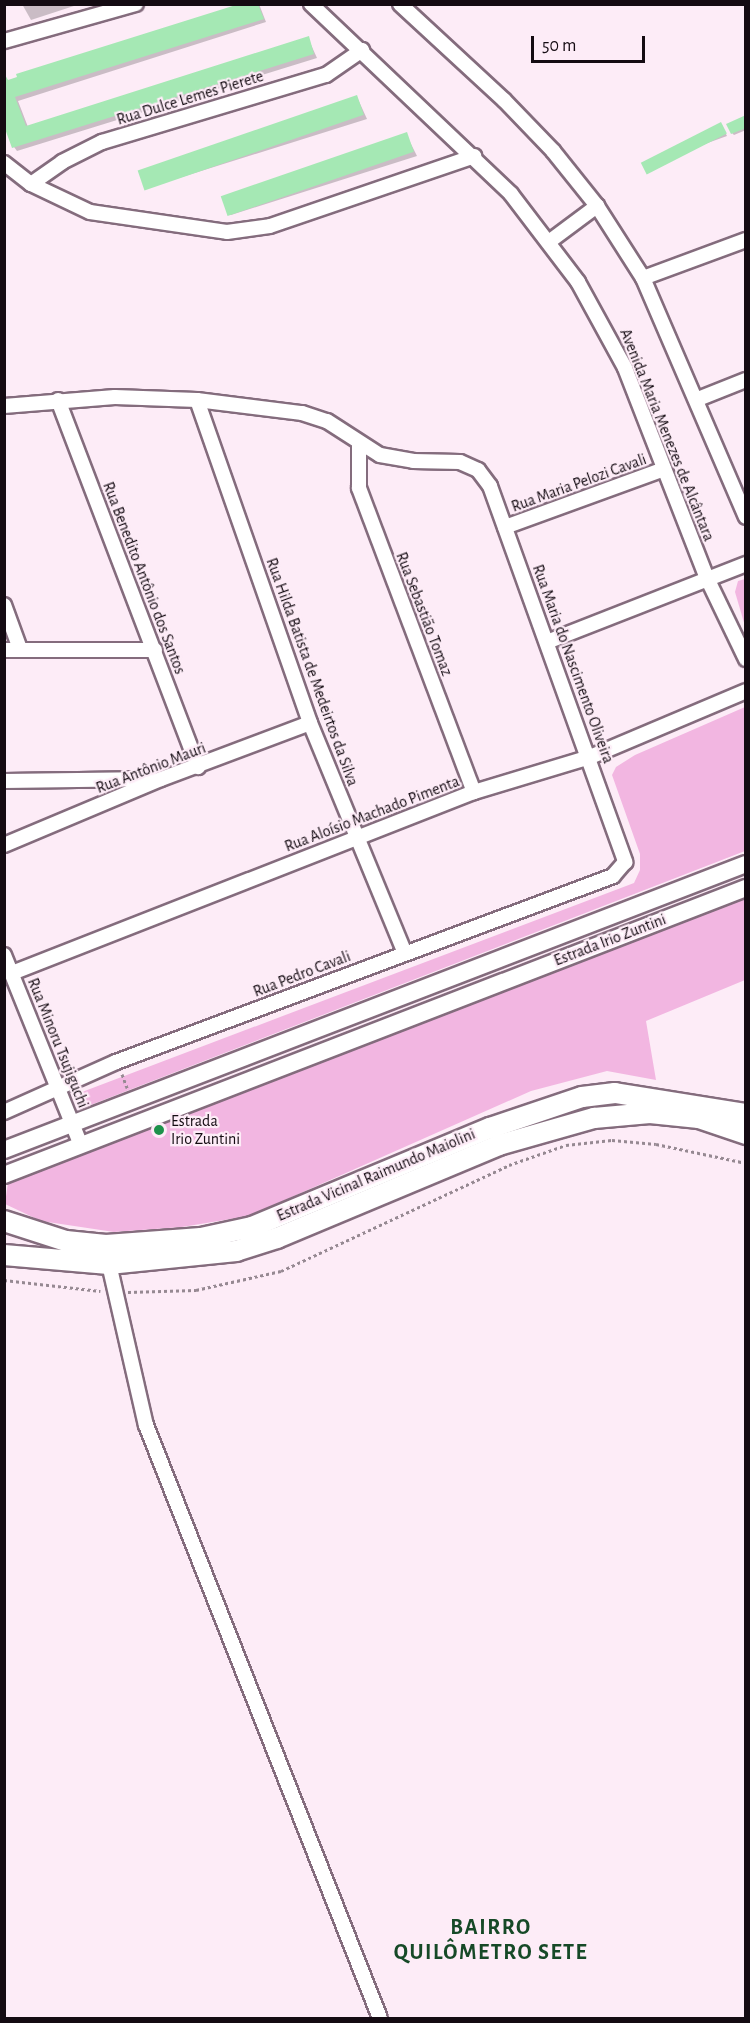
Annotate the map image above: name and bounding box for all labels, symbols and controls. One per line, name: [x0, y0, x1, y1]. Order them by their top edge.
scale bar: [534, 24, 648, 62]
text: 50 m: [542, 37, 576, 55]
street label: Rua Dulce Lemes Pierete: [114, 67, 266, 129]
street label: Avenida Maria Menezes de Alcântara: [616, 326, 718, 544]
street label: Rua Maria Pelozi Cavali: [509, 450, 649, 516]
street label: Rua Benedito Antônio dos Santos: [98, 479, 190, 677]
street label: Rua Sebastião Tomaz: [392, 549, 456, 679]
street label: Rua Hilda Batista de Medeirtos da Silva: [262, 555, 362, 789]
street label: Rua Maria do Nascimento Oliveira: [528, 562, 618, 766]
street label: Rua Antônio Mauri: [93, 738, 209, 798]
street label: Rua Aloísio Machado Pimenta: [282, 772, 462, 856]
street label: Estrada Irio Zuntini: [551, 910, 669, 970]
street label: Rua Pedro Cavali: [251, 947, 353, 1001]
street label: Rua Minoru Tsujiguchi: [23, 975, 93, 1111]
place label: Estrada Irio Zuntini: [171, 1111, 240, 1149]
marker: Estrada Irio Zuntini: [152, 1123, 166, 1137]
street label: Estrada Vicinal Raimundo Maiolini: [274, 1124, 478, 1226]
district label: BAIRRO QUILÔMETRO SETE: [394, 1914, 588, 1966]

